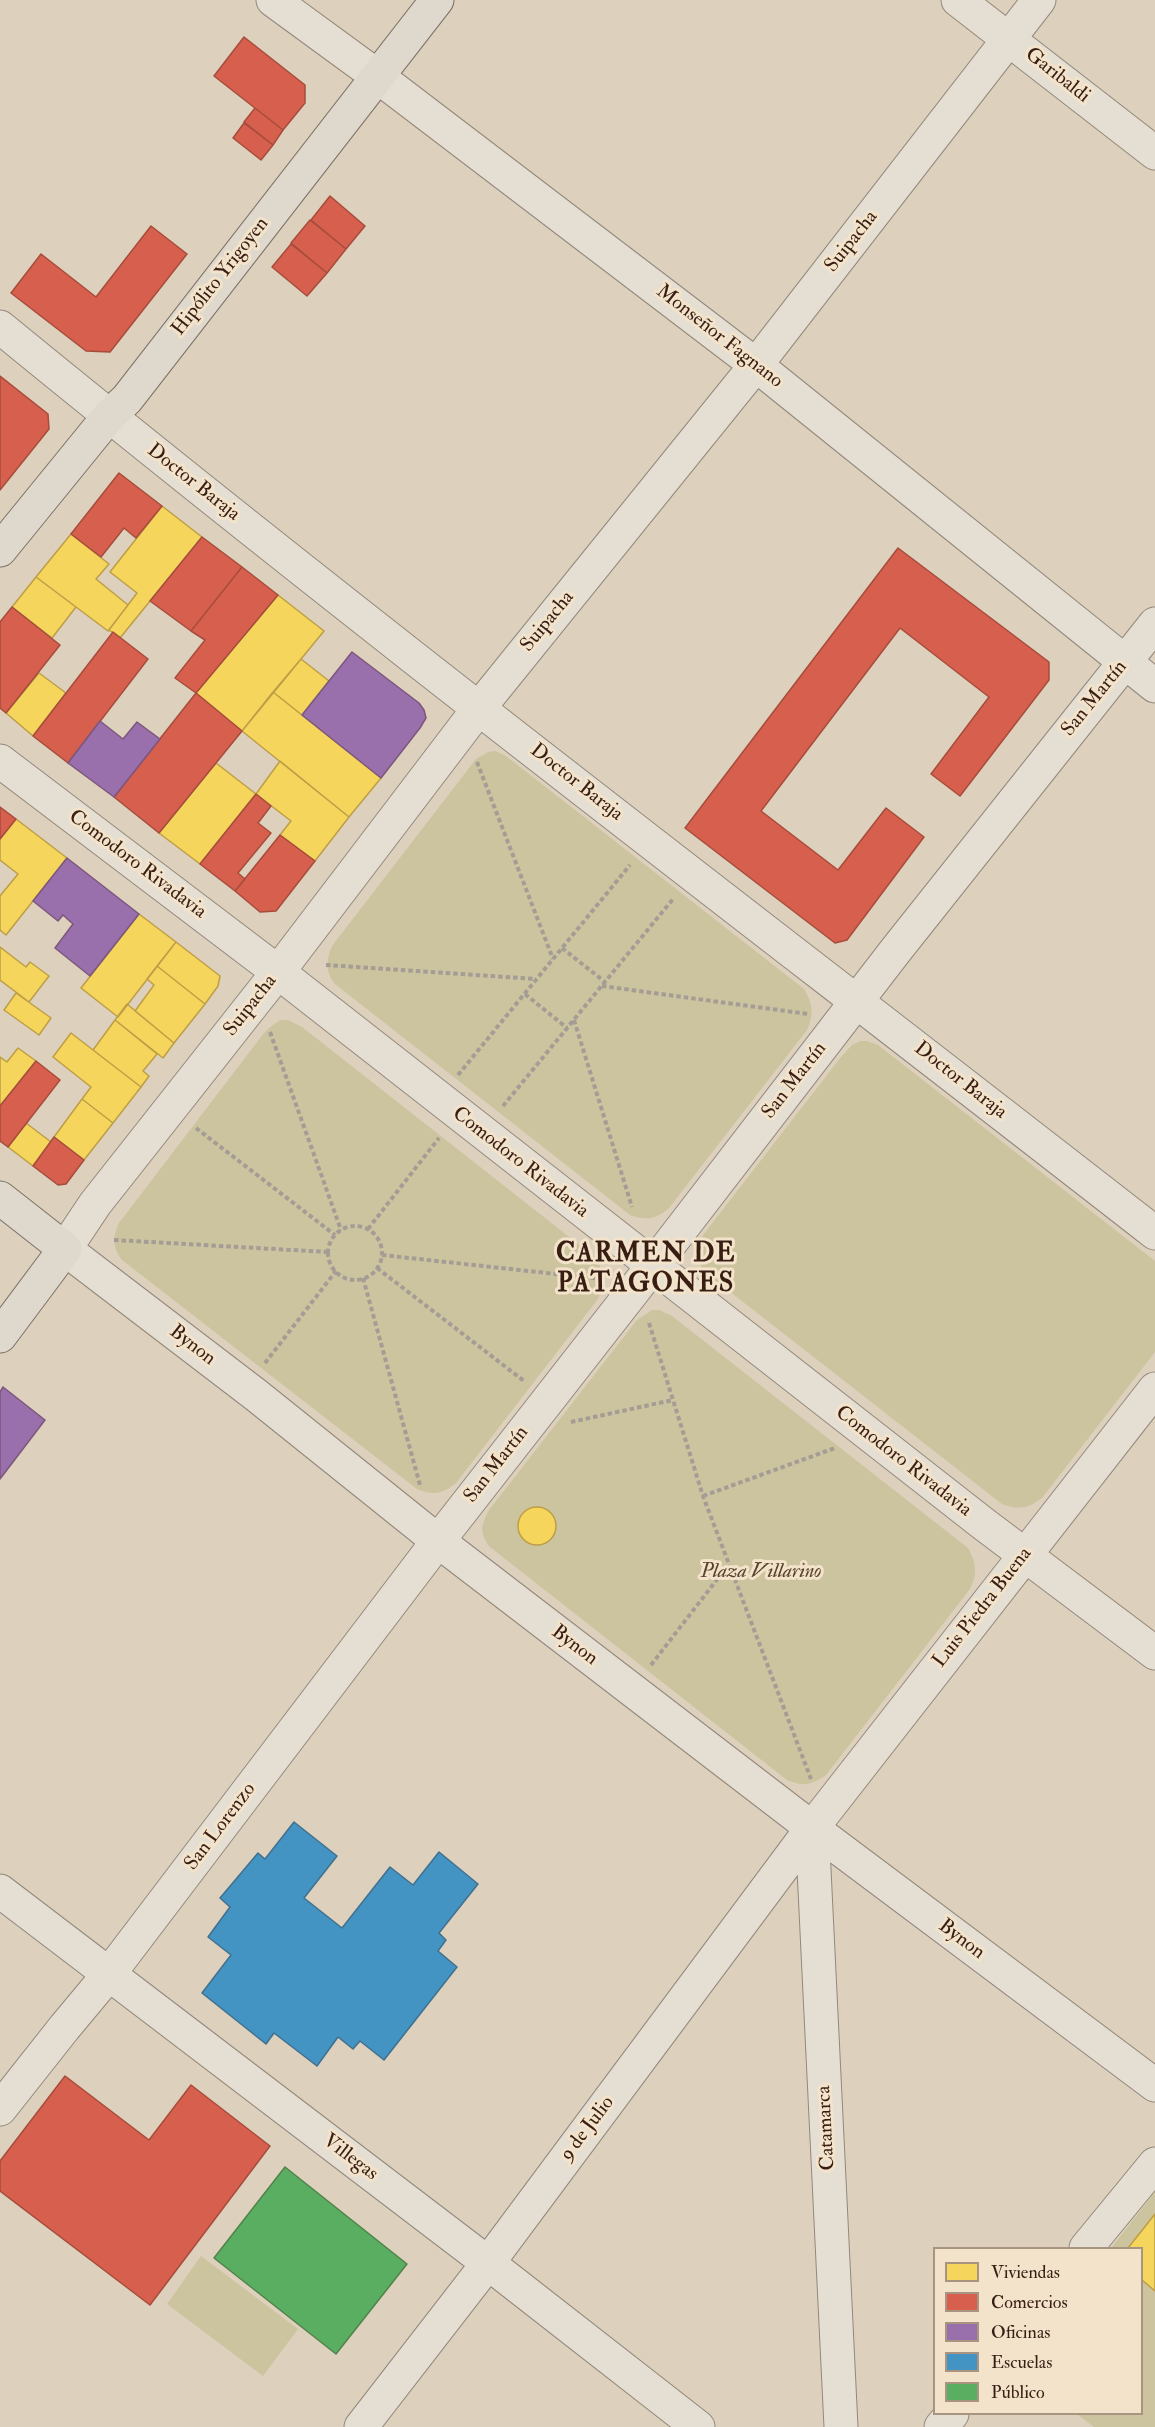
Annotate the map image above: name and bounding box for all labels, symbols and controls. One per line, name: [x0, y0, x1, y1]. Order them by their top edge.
street label: Garibaldi: [1020, 43, 1094, 109]
street label: Suipacha: [820, 206, 884, 278]
street label: Hipólito Yrigoyen: [167, 213, 275, 341]
street label: Monseñor Fagnano: [651, 280, 787, 394]
street label: Doctor Baraja: [142, 439, 244, 527]
street label: Suipacha: [516, 587, 580, 657]
street label: San Martín: [1057, 656, 1133, 742]
street label: Doctor Baraja: [525, 739, 627, 827]
street label: Comodoro Rivadavia: [63, 805, 211, 925]
street label: Suipacha: [219, 970, 283, 1042]
street label: Doctor Baraja: [909, 1037, 1011, 1125]
street label: San Martín: [758, 1038, 832, 1124]
street label: Comodoro Rivadavia: [447, 1102, 593, 1224]
district label: CARMEN DE PATAGONES: [556, 1239, 736, 1300]
street label: Bynon: [164, 1321, 220, 1371]
street label: Comodoro Rivadavia: [830, 1401, 976, 1523]
street label: San Martín: [460, 1422, 534, 1508]
street label: Luis Piedra Buena: [928, 1543, 1038, 1673]
park label: Plaza Villarino: [701, 1561, 821, 1585]
street label: Bynon: [546, 1621, 602, 1671]
street label: San Lorenzo: [180, 1778, 262, 1876]
street label: Bynon: [933, 1915, 989, 1965]
street label: Catamarca: [813, 2085, 841, 2171]
street label: 9 de Julio: [556, 2092, 620, 2166]
street label: Villegas: [318, 2130, 382, 2186]
legend: [933, 2247, 1143, 2415]
text: Viviendas: [991, 2261, 1060, 2284]
text: Comercios: [991, 2291, 1068, 2314]
text: Oficinas: [991, 2321, 1050, 2344]
text: Escuelas: [991, 2351, 1052, 2374]
text: Público: [991, 2381, 1045, 2404]

